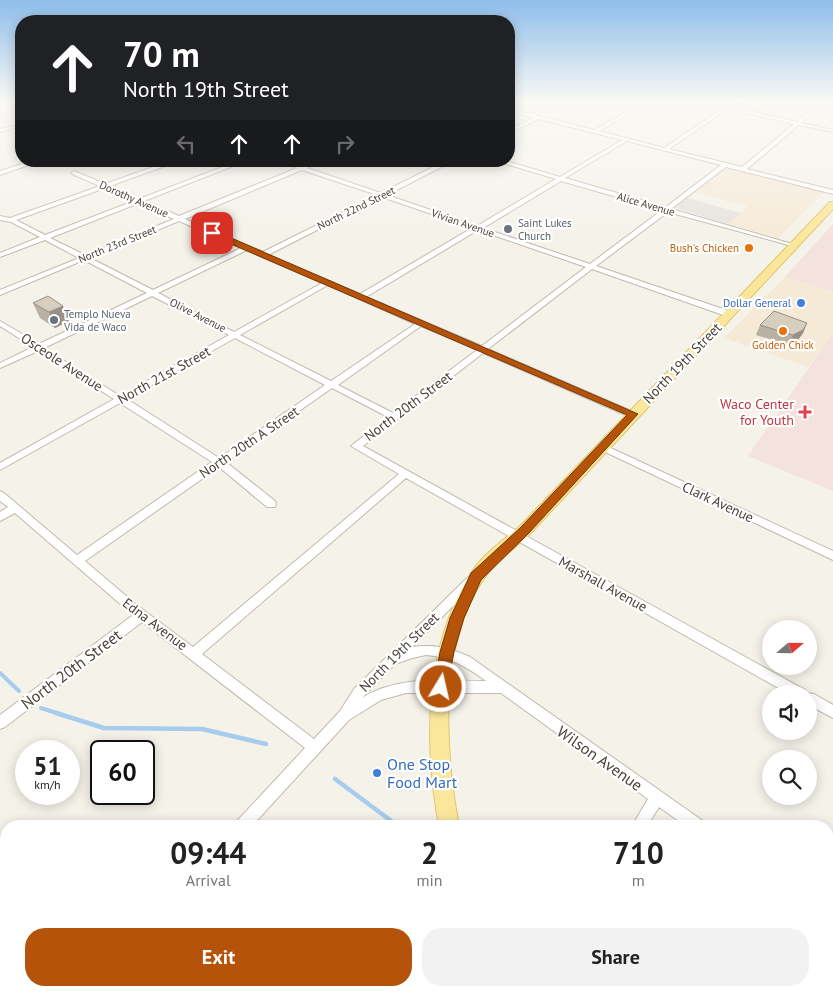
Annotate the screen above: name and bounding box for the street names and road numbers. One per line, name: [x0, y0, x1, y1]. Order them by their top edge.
street label: Dorothy Avenue: [97, 178, 171, 221]
street label: North 22nd Street: [315, 183, 398, 233]
street label: Alice Avenue: [615, 189, 677, 219]
street label: Vivian Avenue: [429, 205, 497, 240]
street label: North 23rd Street: [76, 222, 158, 266]
street label: Olive Avenue: [167, 295, 229, 335]
street label: North 19th Street: [639, 319, 725, 407]
street label: Osceole Avenue: [18, 329, 106, 395]
street label: North 21st Street: [114, 342, 214, 408]
street label: North 20th Street: [360, 367, 456, 445]
street label: North 20th A Street: [196, 402, 302, 482]
street label: Clark Avenue: [679, 478, 757, 526]
street label: Marshall Avenue: [556, 552, 650, 616]
street label: Edna Avenue: [119, 594, 191, 654]
street label: North 19th Street: [355, 608, 443, 696]
street label: North 20th Street: [17, 624, 126, 713]
street label: Wilson Avenue: [553, 721, 647, 795]

